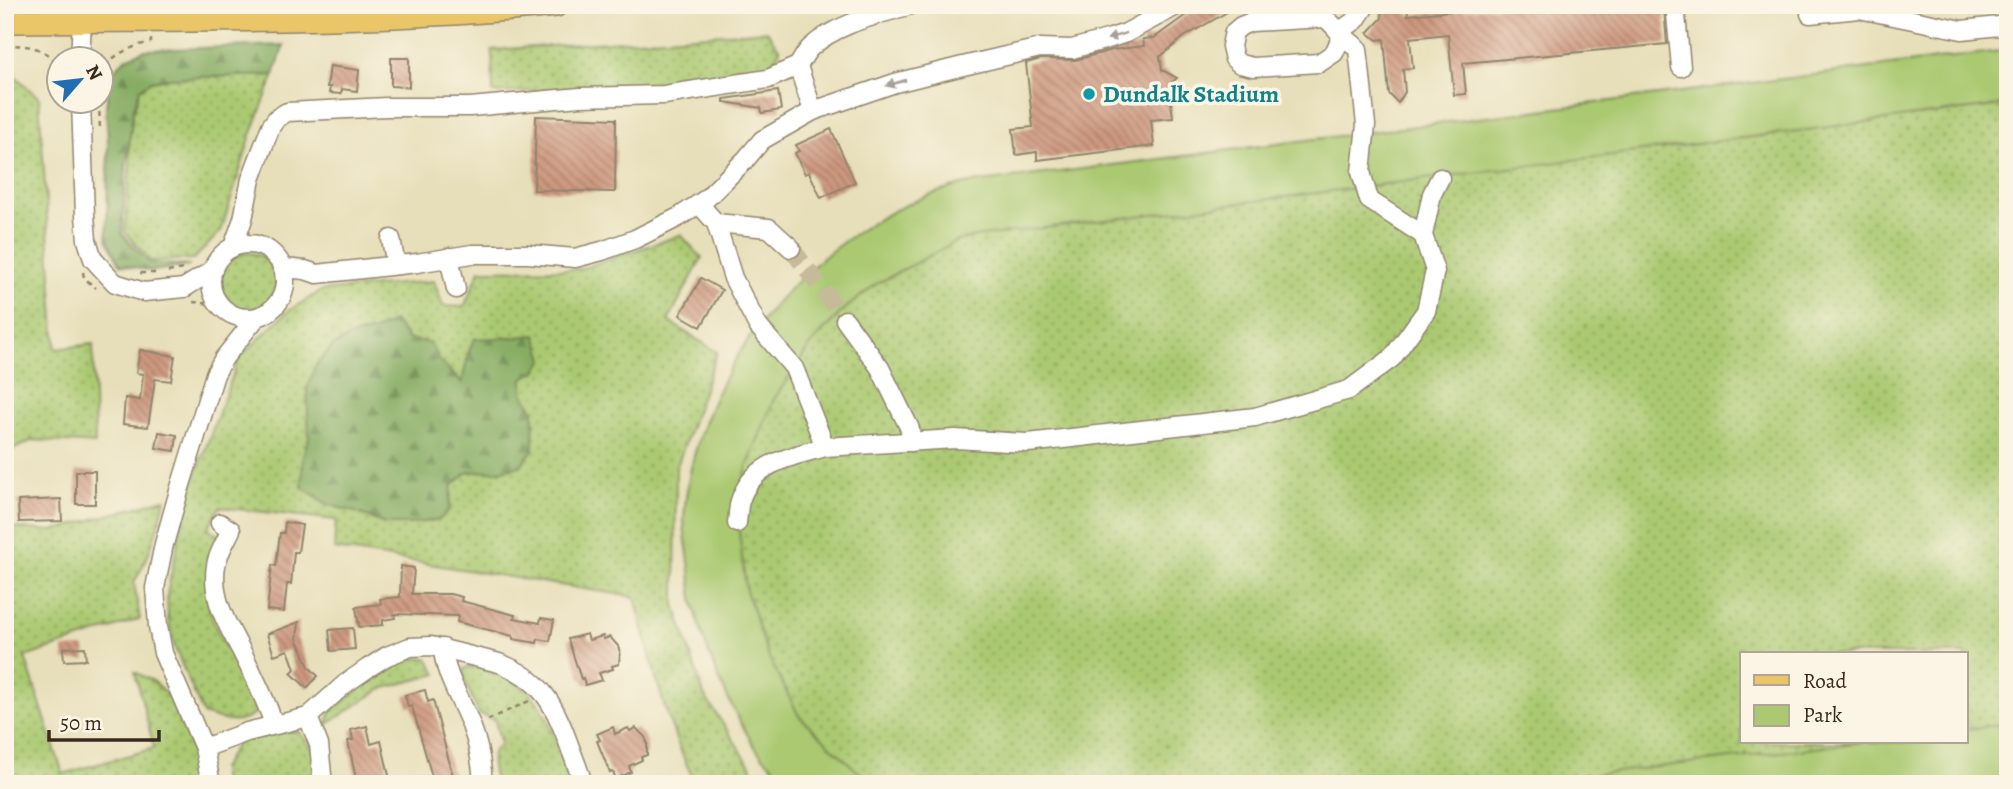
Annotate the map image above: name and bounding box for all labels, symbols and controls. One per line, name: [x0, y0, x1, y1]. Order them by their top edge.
one-way arrow: [1107, 31, 1128, 41]
north arrow: [46, 46, 116, 116]
text: N: [79, 60, 109, 85]
one-way arrow: [885, 78, 906, 88]
place label: Dundalk Stadium: [1103, 78, 1279, 110]
marker: Dundalk Stadium: [1081, 86, 1097, 102]
legend: [1740, 652, 1968, 744]
text: Road: [1803, 667, 1847, 695]
scale bar: [49, 698, 159, 742]
text: Park: [1803, 701, 1843, 729]
text: 50 m: [60, 709, 102, 737]

